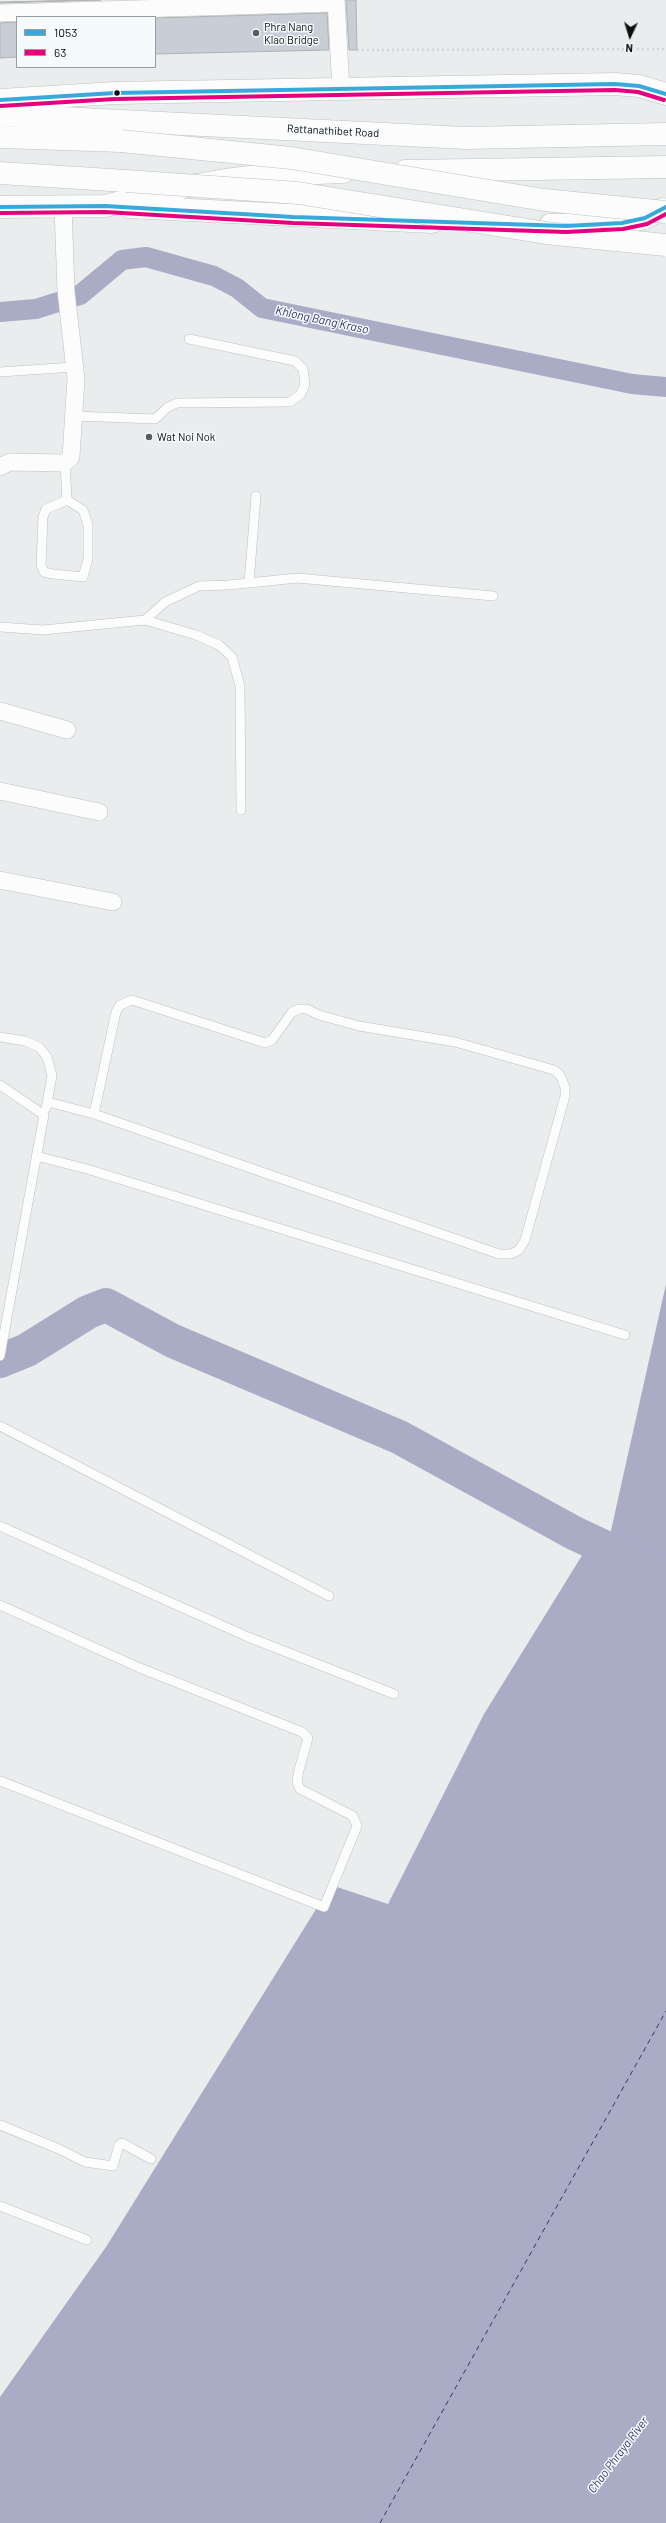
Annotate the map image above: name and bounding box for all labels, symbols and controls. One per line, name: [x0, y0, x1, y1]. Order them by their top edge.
legend: [16, 16, 156, 68]
north arrow: [610, 16, 650, 56]
place label: Phra Nang Klao Bridge: [264, 20, 319, 46]
text: 1053: [54, 25, 77, 39]
marker: Phra Nang Klao Bridge: [251, 28, 261, 38]
text: N: [625, 42, 633, 55]
text: 63: [54, 45, 66, 59]
unlabelled marker: [112, 88, 122, 98]
street label: Rattanathibet Road: [287, 122, 379, 140]
water label: Khlong Bang Kraso: [274, 303, 370, 337]
place label: Wat Noi Nok: [157, 430, 215, 444]
marker: Wat Noi Nok: [144, 432, 154, 442]
water label: Chao Phraya River: [585, 2414, 651, 2496]

